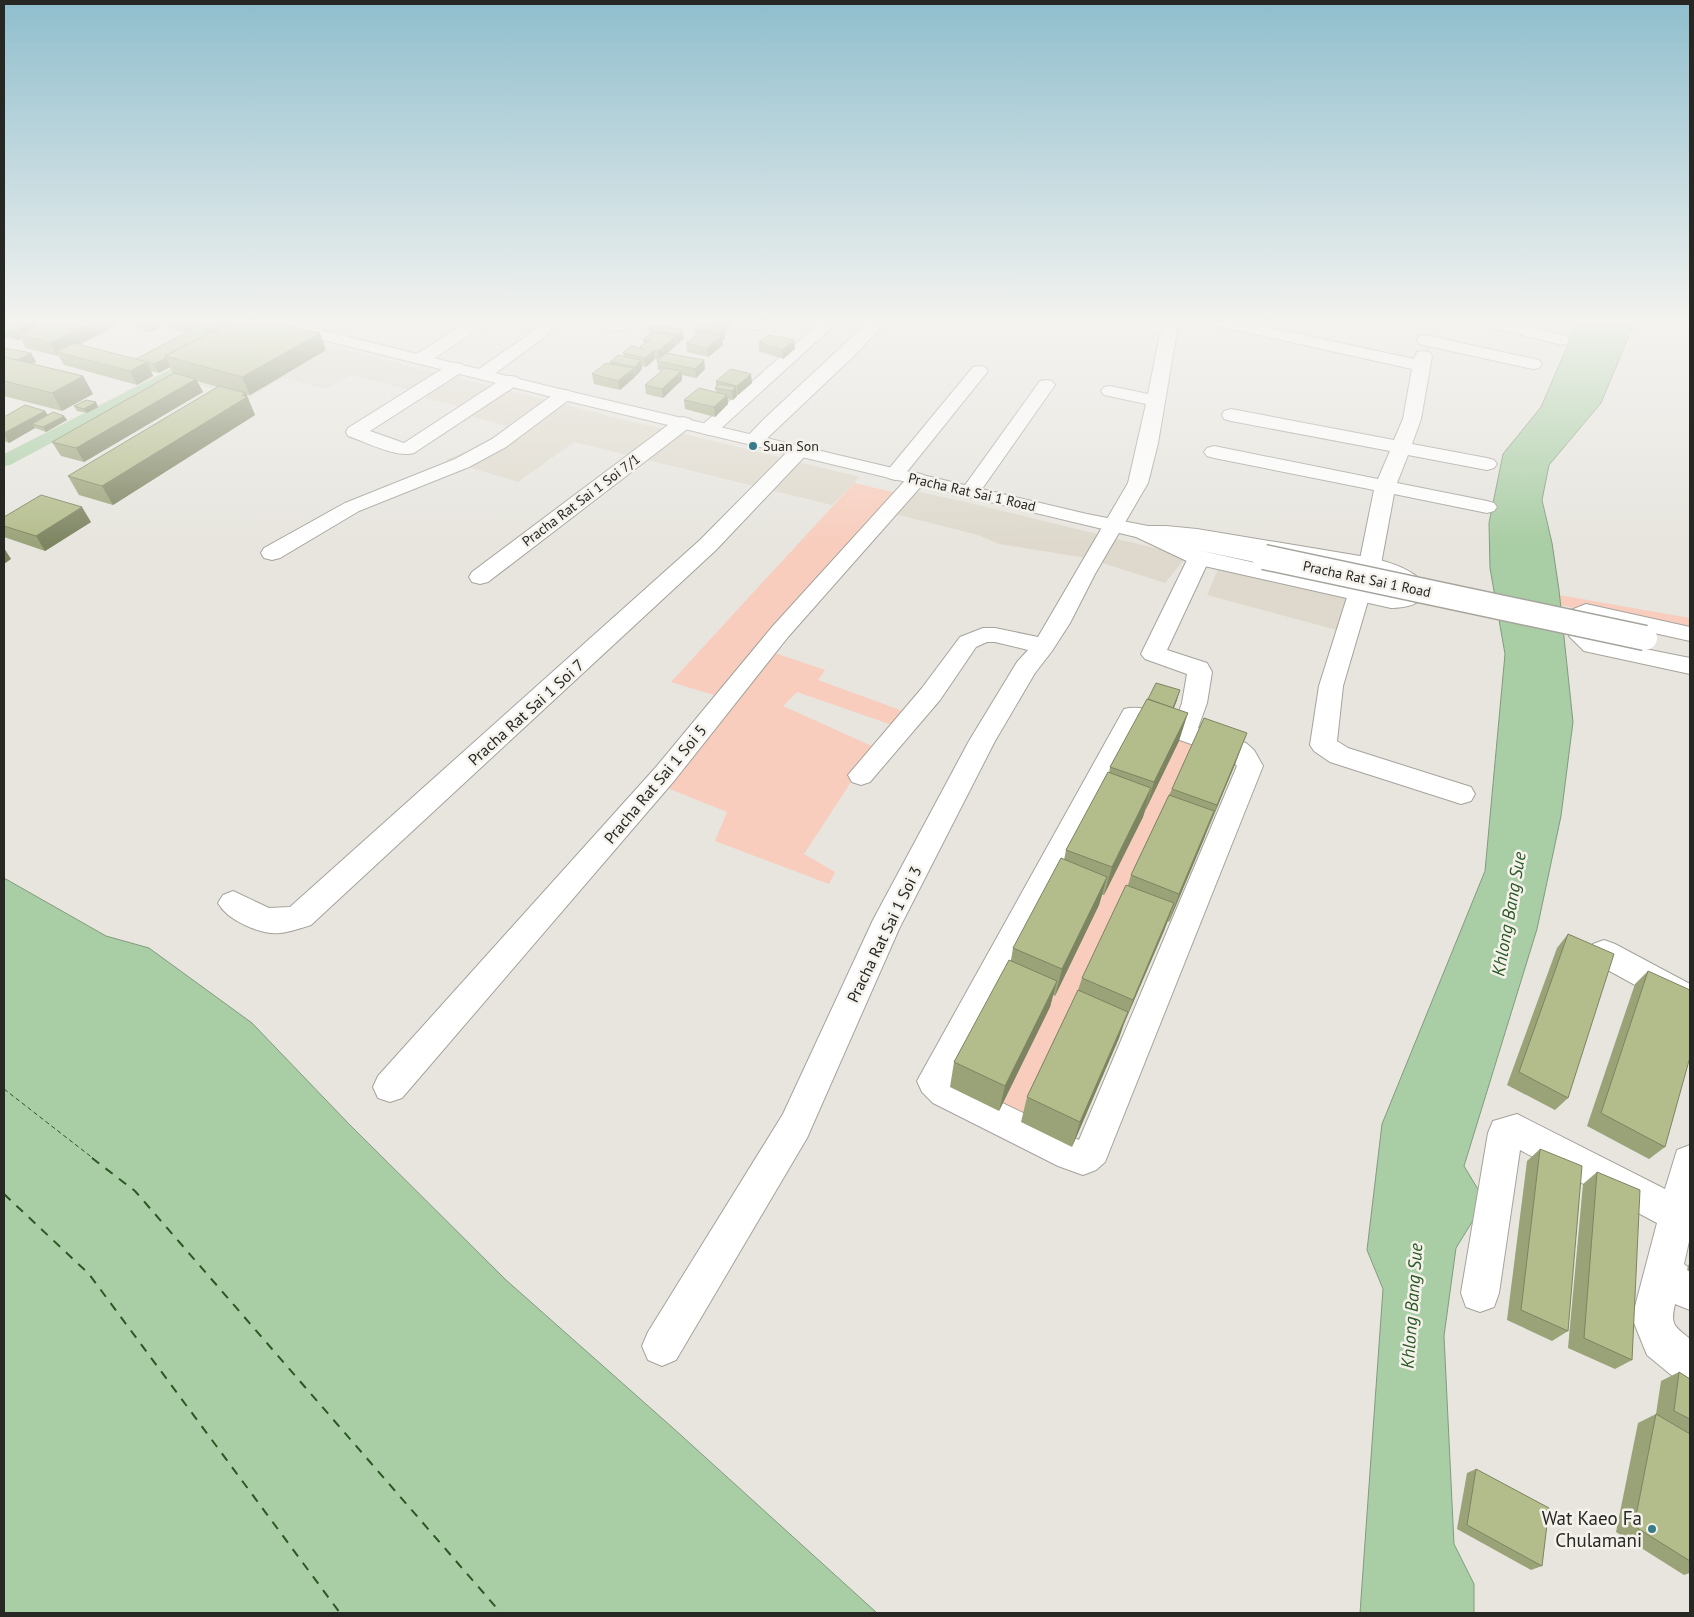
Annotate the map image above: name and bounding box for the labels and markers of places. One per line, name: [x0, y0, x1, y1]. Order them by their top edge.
place label: Suan Son: [763, 437, 819, 455]
marker: Suan Son: [747, 440, 759, 452]
place label: Wat Kaeo Fa Chulamani: [1542, 1506, 1642, 1552]
marker: Wat Kaeo Fa Chulamani: [1646, 1523, 1658, 1535]

